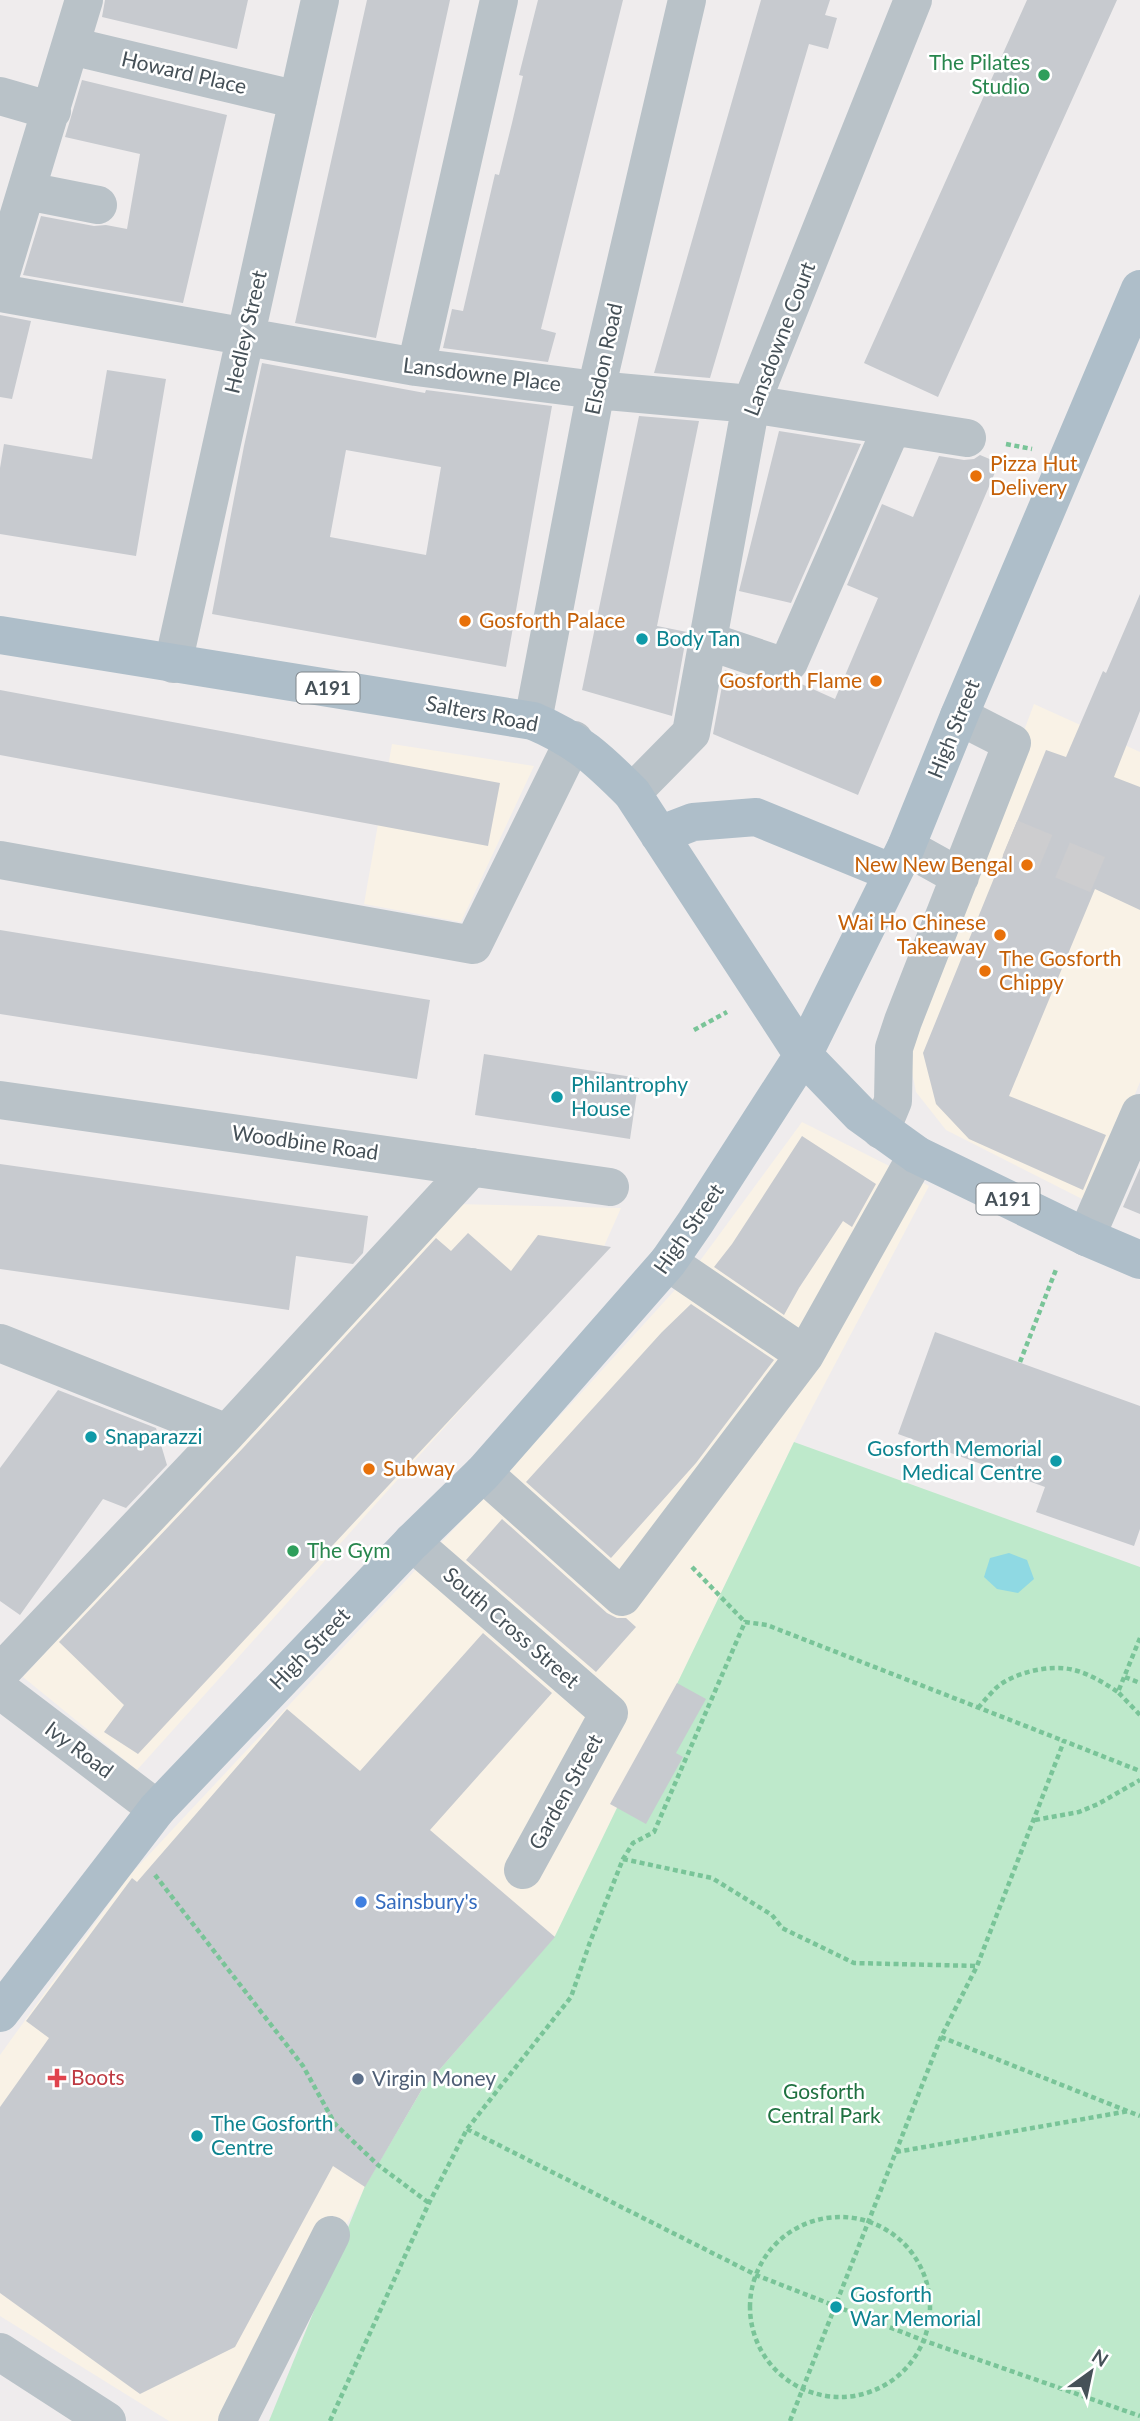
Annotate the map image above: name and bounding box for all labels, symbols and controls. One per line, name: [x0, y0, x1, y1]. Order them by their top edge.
street label: Howard Place: [119, 45, 249, 98]
place label: The Pilates Studio: [929, 49, 1030, 98]
marker: The Pilates Studio: [1036, 67, 1052, 83]
street label: Lansdowne Court: [738, 258, 820, 419]
street label: Hedley Street: [218, 267, 271, 396]
street label: Elsdon Road: [579, 301, 627, 417]
street label: Lansdowne Place: [402, 351, 563, 396]
place label: Pizza Hut Delivery: [990, 450, 1078, 499]
marker: Pizza Hut Delivery: [968, 468, 984, 484]
place label: Gosforth Palace: [479, 607, 625, 632]
marker: Gosforth Palace: [457, 613, 473, 629]
place label: Body Tan: [656, 625, 740, 650]
marker: Body Tan: [634, 631, 650, 647]
place label: Gosforth Flame: [719, 667, 862, 692]
road number: A191: [296, 673, 360, 704]
marker: Gosforth Flame: [868, 673, 884, 689]
street label: High Street: [921, 675, 984, 781]
street label: Salters Road: [424, 689, 541, 736]
place label: New New Bengal: [854, 851, 1013, 876]
marker: New New Bengal: [1019, 857, 1035, 873]
place label: Wai Ho Chinese Takeaway: [838, 909, 986, 958]
marker: Wai Ho Chinese Takeaway: [992, 927, 1008, 943]
place label: The Gosforth Chippy: [999, 945, 1121, 994]
marker: The Gosforth Chippy: [977, 963, 993, 979]
place label: Philantrophy House: [571, 1071, 688, 1120]
marker: Philantrophy House: [549, 1089, 565, 1105]
street label: Woodbine Road: [230, 1119, 380, 1164]
street label: High Street: [648, 1178, 728, 1278]
road number: A191: [976, 1184, 1040, 1214]
place label: Snaparazzi: [105, 1423, 202, 1448]
marker: Snaparazzi: [83, 1429, 99, 1445]
place label: Gosforth Memorial Medical Centre: [867, 1435, 1042, 1484]
marker: Gosforth Memorial Medical Centre: [1048, 1453, 1064, 1469]
place label: Subway: [383, 1455, 455, 1480]
marker: Subway: [361, 1461, 377, 1477]
place label: The Gym: [307, 1537, 390, 1562]
marker: The Gym: [285, 1543, 301, 1559]
street label: South Cross Street: [439, 1561, 585, 1693]
street label: High Street: [264, 1601, 354, 1694]
street label: Ivy Road: [41, 1715, 119, 1782]
street label: Garden Street: [523, 1729, 607, 1853]
place label: Sainsbury's: [375, 1888, 478, 1913]
marker: Sainsbury's: [353, 1894, 369, 1910]
place label: Boots: [71, 2064, 125, 2089]
place label: Virgin Money: [372, 2065, 496, 2090]
marker: Boots: [49, 2070, 65, 2086]
marker: Virgin Money: [350, 2071, 366, 2087]
park label: Gosforth Central Park: [767, 2078, 881, 2127]
place label: The Gosforth Centre: [211, 2110, 333, 2159]
marker: The Gosforth Centre: [189, 2128, 205, 2144]
place label: Gosforth War Memorial: [850, 2281, 981, 2330]
marker: Gosforth War Memorial: [828, 2299, 844, 2315]
north arrow: [1056, 2337, 1126, 2407]
text: N: [1088, 2344, 1113, 2371]

